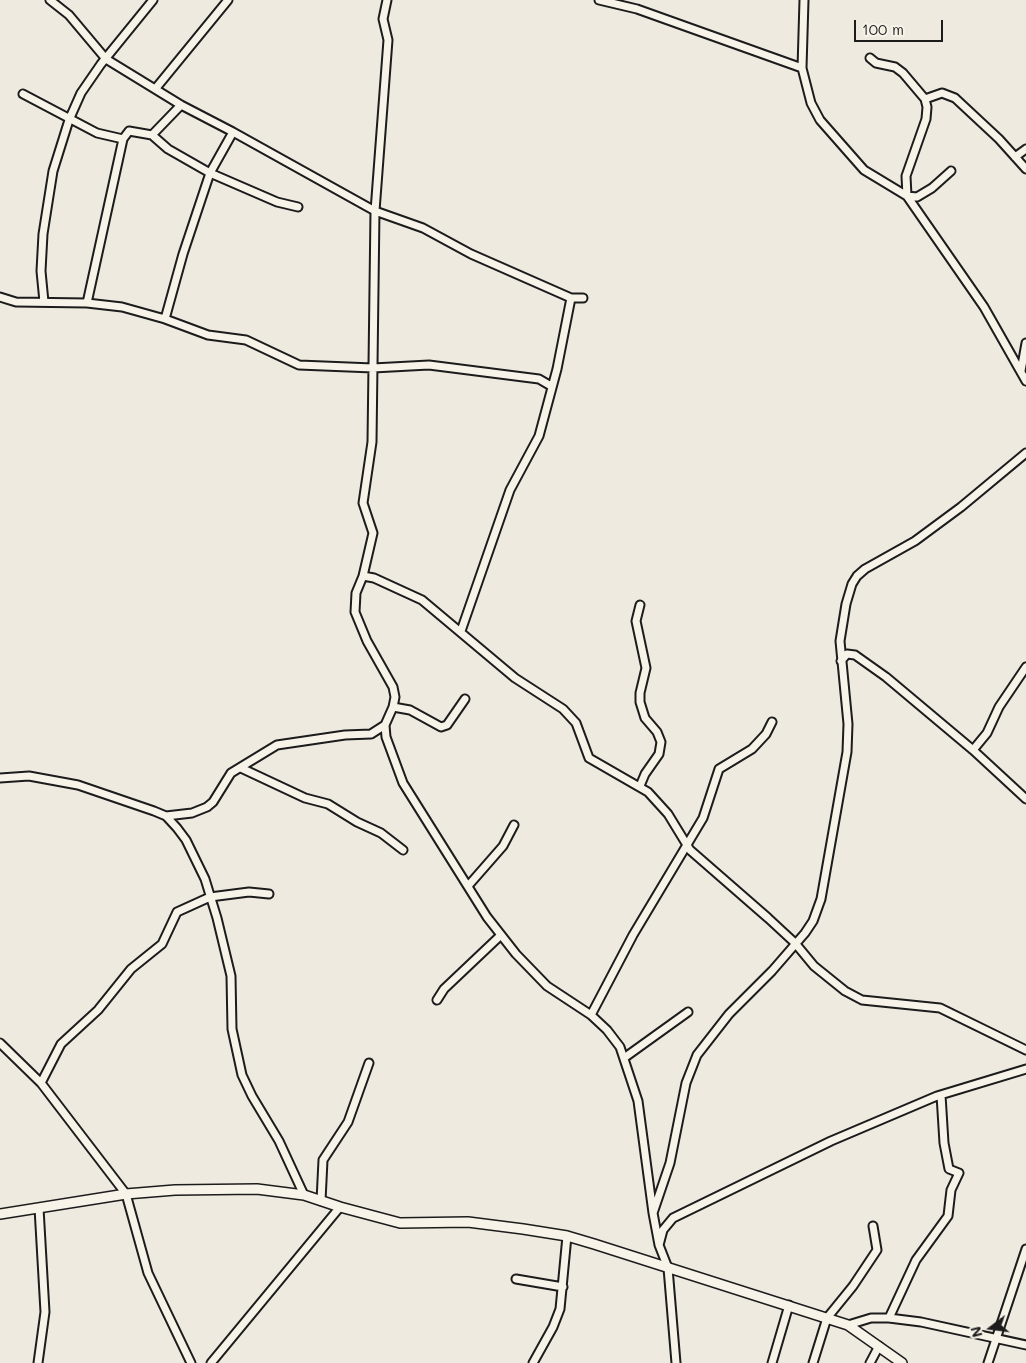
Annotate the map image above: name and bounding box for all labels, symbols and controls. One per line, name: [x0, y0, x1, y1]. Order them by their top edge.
scale bar: [856, 10, 945, 42]
text: 100 m: [862, 19, 904, 39]
north arrow: [966, 1303, 1016, 1353]
text: N: [965, 1324, 987, 1340]

